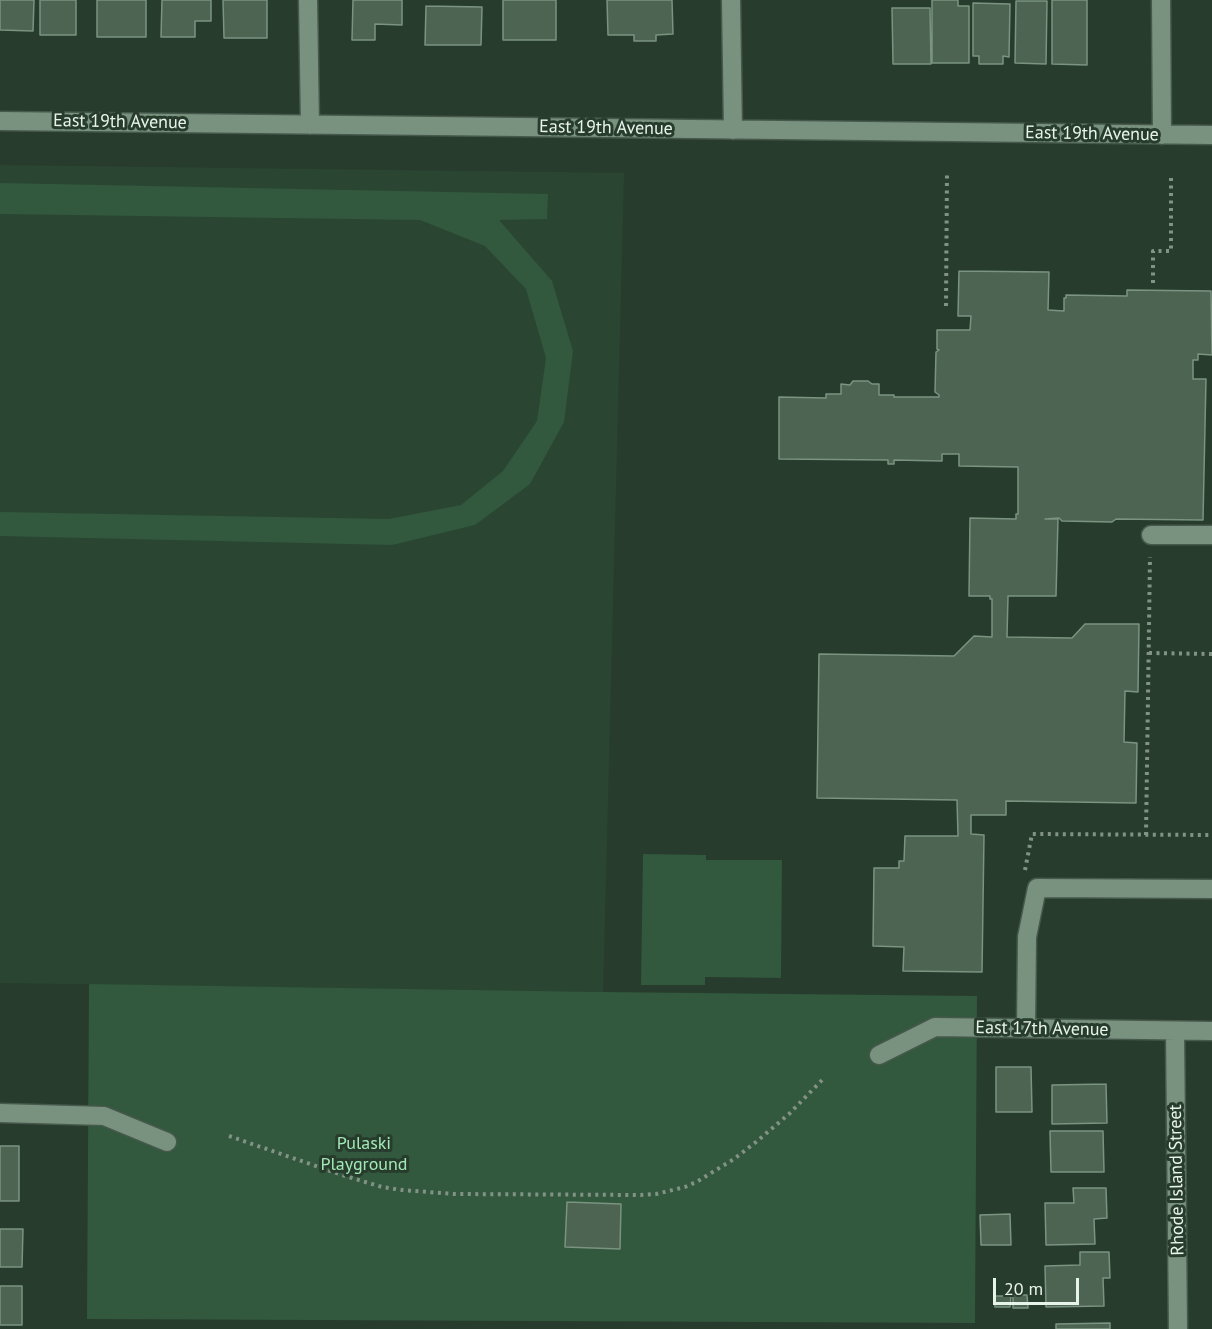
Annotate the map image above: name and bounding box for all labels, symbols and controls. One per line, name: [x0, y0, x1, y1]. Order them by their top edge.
street label: East 19th Avenue: [53, 110, 187, 134]
street label: East 19th Avenue: [539, 116, 673, 140]
street label: East 19th Avenue: [1025, 122, 1159, 146]
street label: East 17th Avenue: [975, 1017, 1109, 1041]
street label: Rhode Island Street: [1165, 1104, 1189, 1256]
park label: Pulaski Playground: [320, 1133, 408, 1176]
scale bar: [996, 1266, 1082, 1304]
text: 20 m: [1004, 1277, 1043, 1300]

